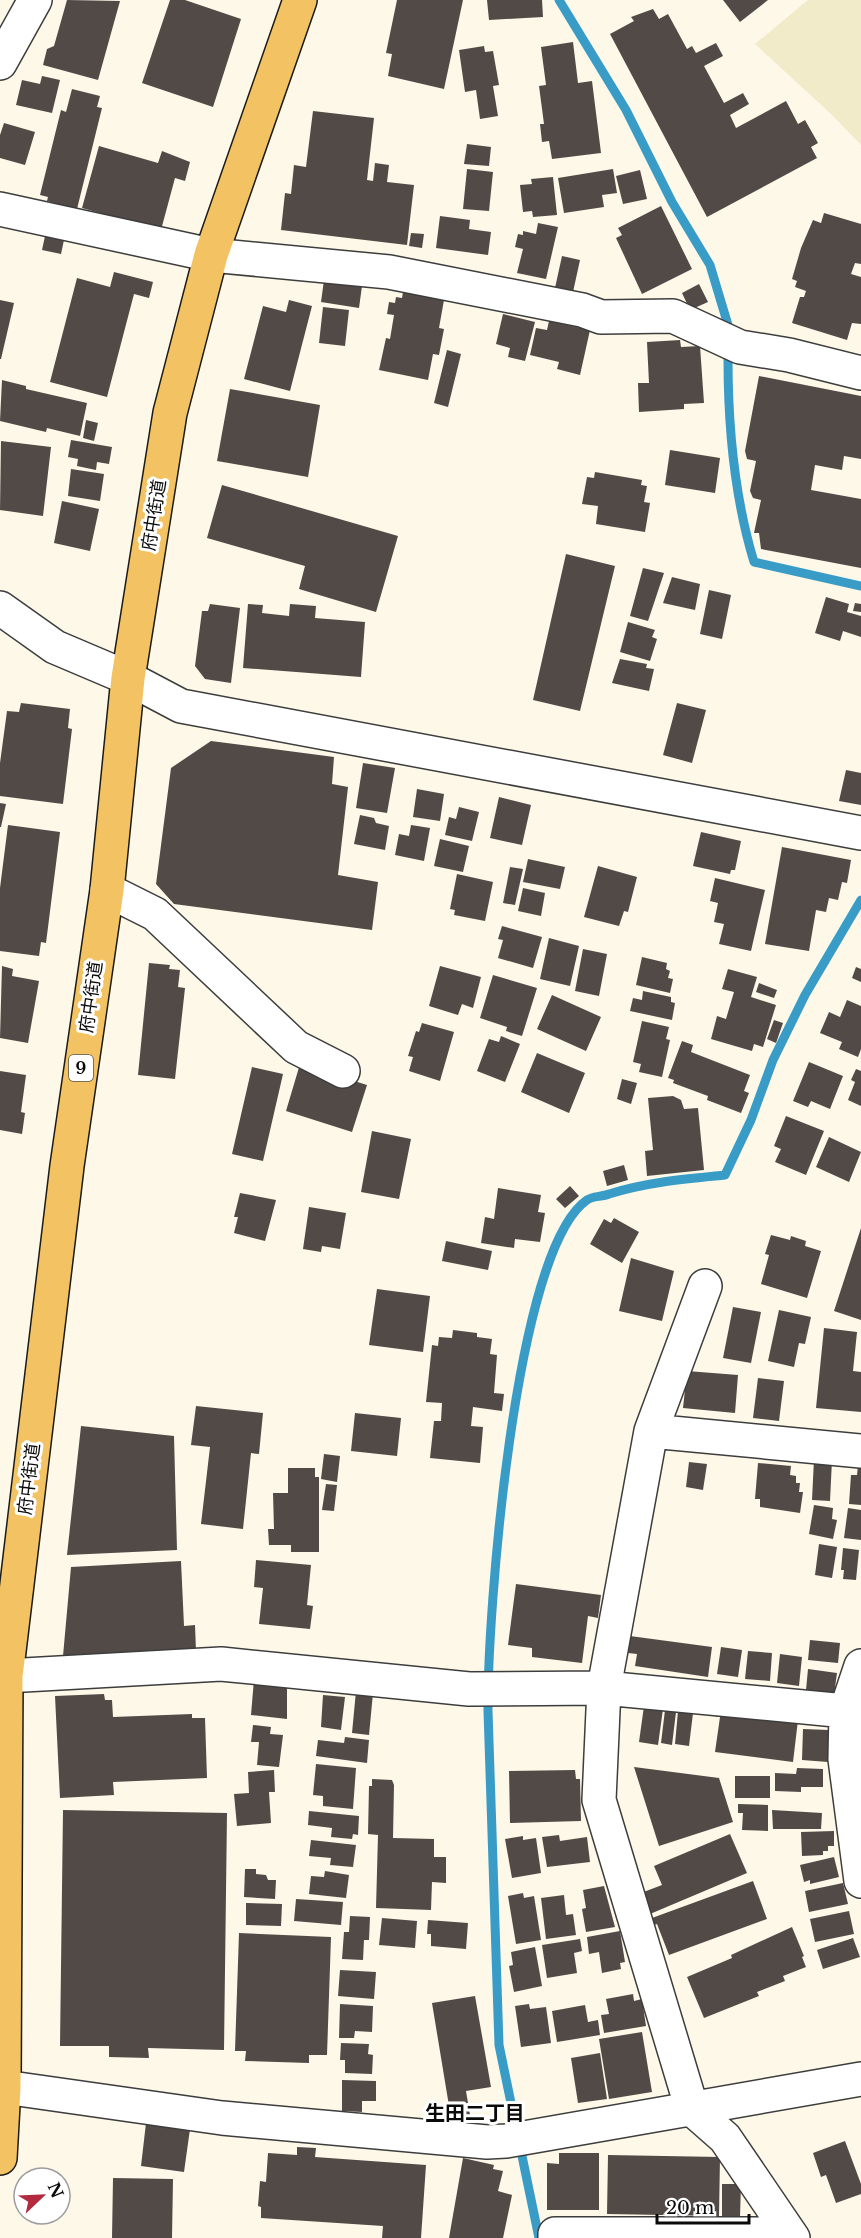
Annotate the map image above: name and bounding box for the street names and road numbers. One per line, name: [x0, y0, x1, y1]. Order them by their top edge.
street label: 府中街道: [138, 478, 170, 552]
street label: 府中街道: [75, 960, 107, 1034]
road number: 9: [69, 1055, 93, 1081]
street label: 府中街道: [14, 1442, 44, 1516]

